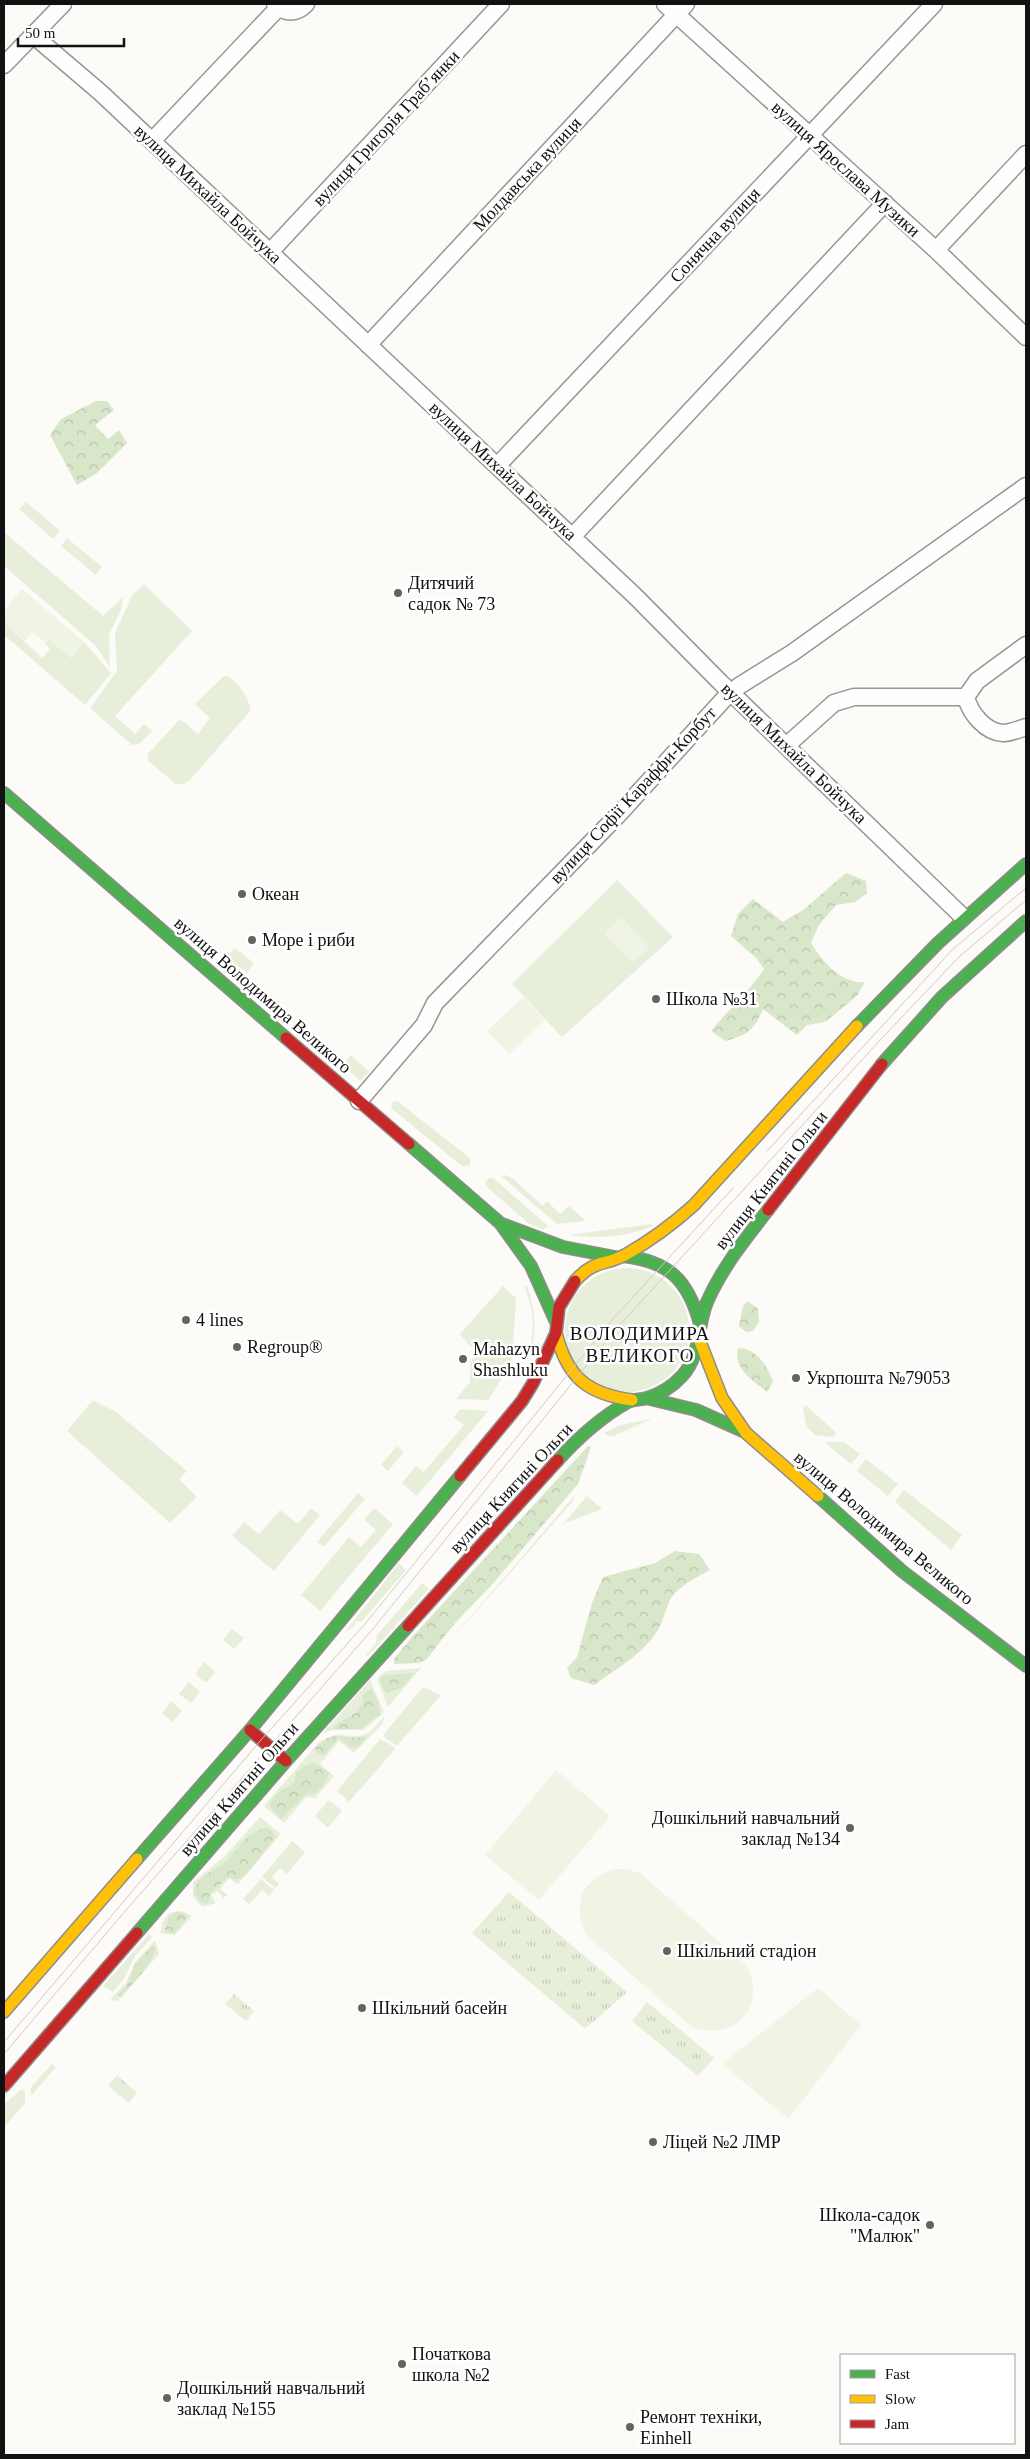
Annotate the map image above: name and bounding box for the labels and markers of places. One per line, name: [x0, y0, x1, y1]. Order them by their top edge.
place label: Дитячий садок № 73: [408, 573, 495, 614]
marker: Дитячий садок № 73: [392, 587, 404, 599]
place label: Океан: [252, 884, 299, 904]
marker: Океан: [236, 888, 248, 900]
place label: Море і риби: [262, 930, 355, 950]
marker: Море і риби: [246, 934, 258, 946]
place label: Школа №31: [666, 989, 757, 1009]
marker: Школа №31: [650, 993, 662, 1005]
place label: 4 lines: [196, 1310, 244, 1330]
marker: 4 lines: [180, 1314, 192, 1326]
place label: Regroup®: [247, 1337, 323, 1357]
place label: Mahazyn Shashluku: [473, 1339, 548, 1380]
marker: Regroup®: [231, 1341, 243, 1353]
marker: Mahazyn Shashluku: [457, 1353, 469, 1365]
place label: Укрпошта №79053: [806, 1368, 950, 1388]
marker: Укрпошта №79053: [790, 1372, 802, 1384]
place label: Дошкільний навчальний заклад №134: [652, 1808, 840, 1849]
marker: Дошкільний навчальний заклад №134: [844, 1822, 856, 1834]
place label: Шкільний стадіон: [677, 1941, 817, 1961]
marker: Шкільний стадіон: [661, 1945, 673, 1957]
place label: Шкільний басейн: [372, 1998, 507, 2018]
marker: Шкільний басейн: [356, 2002, 368, 2014]
place label: Ліцей №2 ЛМР: [663, 2132, 781, 2152]
marker: Ліцей №2 ЛМР: [647, 2136, 659, 2148]
place label: Школа-садок "Малюк": [819, 2205, 920, 2246]
marker: Школа-садок "Малюк": [924, 2219, 936, 2231]
place label: Початкова школа №2: [412, 2344, 491, 2385]
marker: Початкова школа №2: [396, 2358, 408, 2370]
place label: Дошкільний навчальний заклад №155: [177, 2378, 366, 2419]
marker: Дошкільний навчальний заклад №155: [161, 2392, 173, 2404]
place label: Ремонт техніки, Einhell: [640, 2407, 762, 2448]
marker: Ремонт техніки, Einhell: [624, 2421, 636, 2433]

